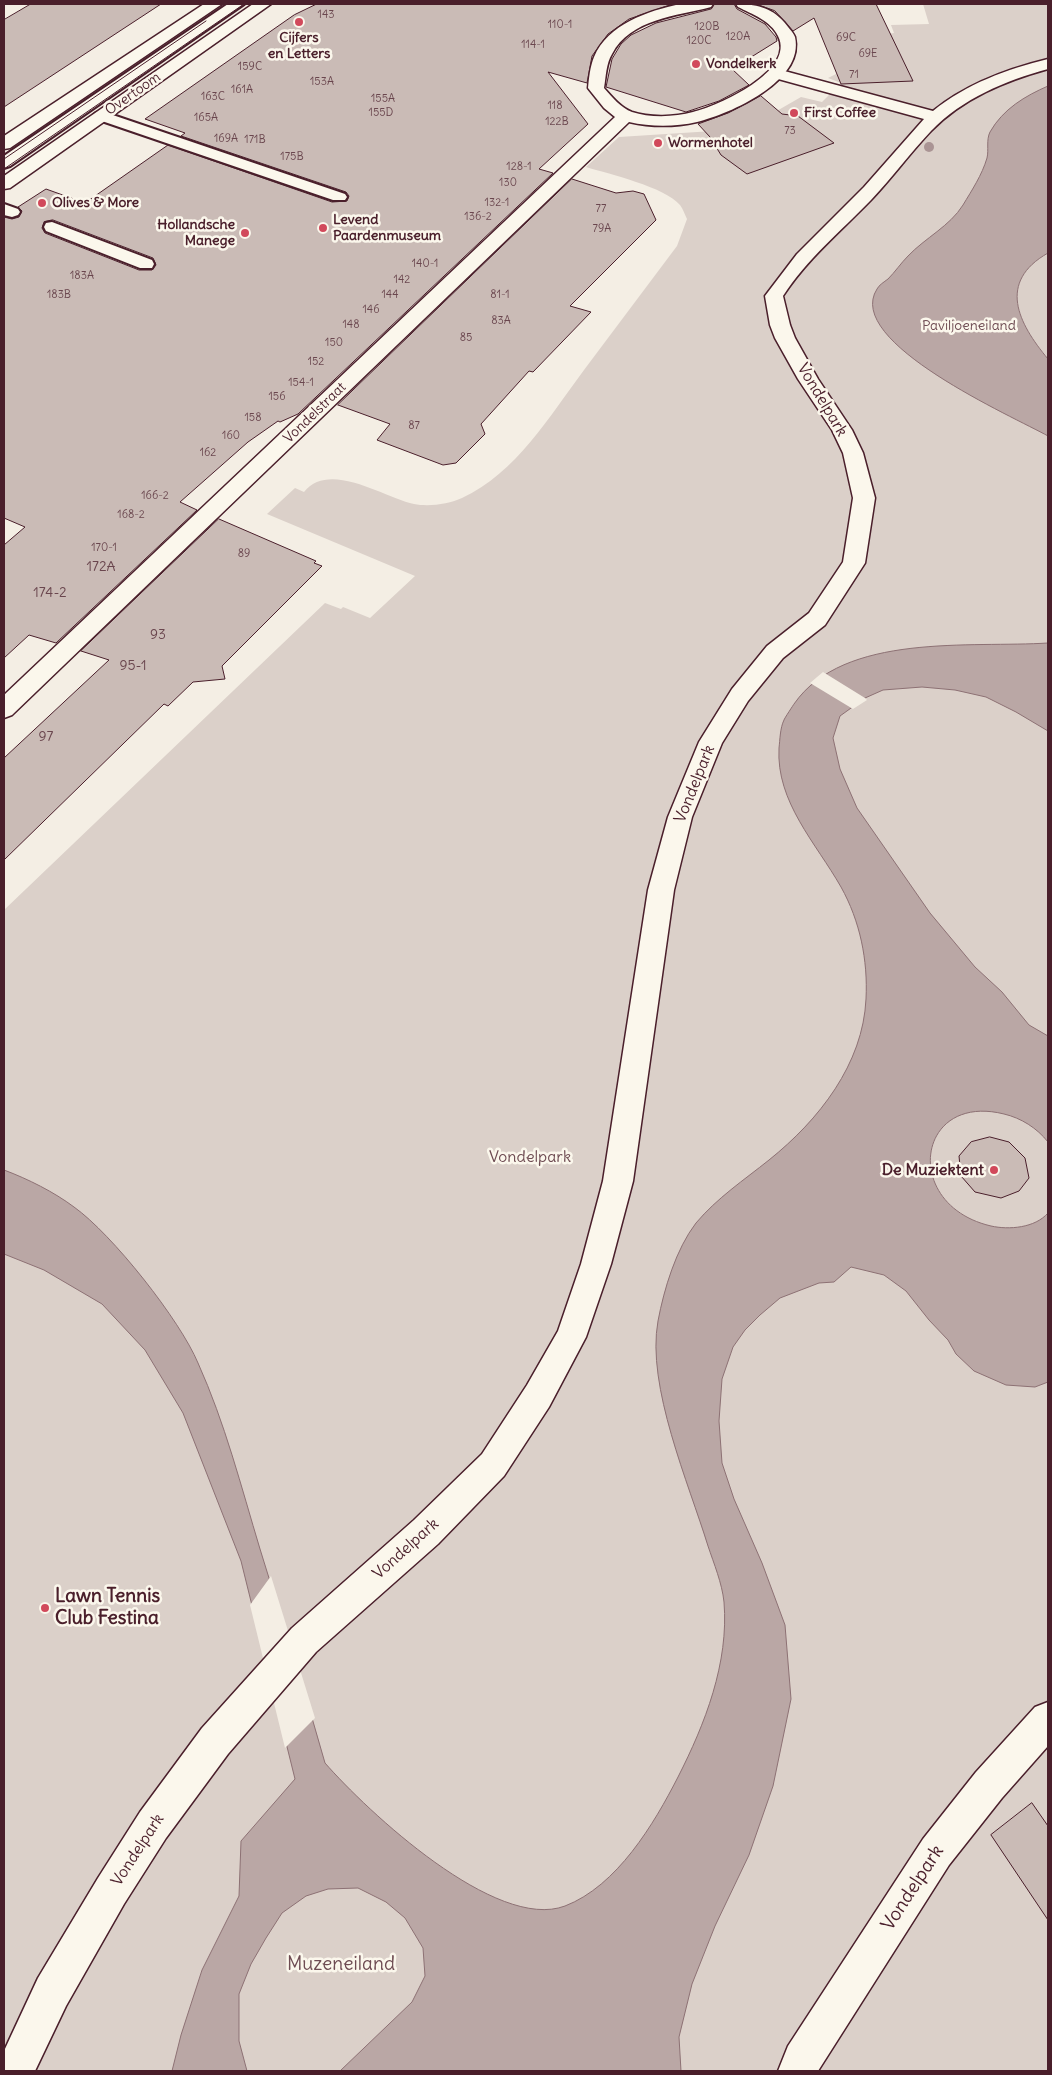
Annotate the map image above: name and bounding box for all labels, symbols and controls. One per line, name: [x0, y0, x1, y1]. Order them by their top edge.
house number: 143: [318, 8, 334, 22]
marker: Cijfers en Letters: [293, 16, 305, 28]
house number: 110-1: [548, 18, 572, 32]
house number: 120B: [695, 20, 719, 34]
place label: Cijfers en Letters: [268, 30, 330, 62]
house number: 120A: [726, 30, 750, 44]
house number: 69C: [836, 31, 856, 45]
house number: 120C: [687, 34, 711, 48]
house number: 114-1: [521, 38, 545, 52]
house number: 69E: [858, 47, 878, 61]
place label: Vondelkerk: [706, 56, 776, 72]
marker: Vondelkerk: [690, 58, 702, 70]
house number: 159C: [238, 60, 262, 74]
house number: 71: [849, 68, 859, 82]
street label: Overtoom: [102, 69, 164, 119]
house number: 153A: [310, 75, 334, 89]
house number: 161A: [231, 83, 253, 97]
house number: 163C: [201, 90, 225, 104]
house number: 155A: [371, 92, 395, 106]
house number: 118: [547, 99, 563, 113]
place label: First Coffee: [804, 105, 876, 121]
house number: 155D: [369, 106, 393, 120]
marker: First Coffee: [788, 107, 800, 119]
house number: 165A: [194, 111, 218, 125]
house number: 122B: [545, 115, 569, 129]
house number: 73: [784, 124, 796, 138]
house number: 169A: [214, 132, 238, 146]
house number: 171B: [244, 133, 266, 147]
place label: Wormenhotel: [668, 135, 753, 151]
marker: Wormenhotel: [652, 137, 664, 149]
house number: 175B: [280, 150, 304, 164]
house number: 128-1: [506, 160, 532, 174]
house number: 130: [499, 176, 517, 190]
place label: Olives & More: [52, 195, 139, 211]
house number: 132-1: [485, 196, 509, 210]
marker: Olives & More: [36, 197, 48, 209]
house number: 77: [596, 202, 606, 216]
house number: 136-2: [464, 210, 492, 224]
place label: Levend Paardenmuseum: [333, 212, 441, 244]
place label: Hollandsche Manege: [157, 217, 235, 250]
marker: Levend Paardenmuseum: [317, 222, 329, 234]
house number: 79A: [593, 222, 611, 236]
marker: Hollandsche Manege: [239, 227, 251, 239]
house number: 140-1: [412, 257, 438, 271]
house number: 183A: [70, 269, 94, 283]
house number: 142: [394, 273, 410, 287]
house number: 183B: [47, 288, 71, 302]
house number: 144: [381, 288, 399, 302]
house number: 81-1: [490, 288, 510, 302]
house number: 146: [362, 303, 380, 317]
house number: 83A: [491, 314, 511, 328]
house number: 148: [342, 318, 360, 332]
park label: Paviljoeneiland: [922, 318, 1016, 334]
house number: 85: [460, 331, 472, 345]
house number: 150: [325, 336, 343, 350]
house number: 152: [308, 355, 324, 369]
street label: Vondelpark: [793, 360, 851, 440]
house number: 154-1: [288, 376, 314, 390]
street label: Vondelstraat: [280, 379, 350, 447]
house number: 156: [268, 390, 286, 404]
house number: 158: [244, 411, 262, 425]
house number: 87: [408, 419, 420, 433]
house number: 160: [222, 429, 240, 443]
house number: 162: [200, 446, 216, 460]
house number: 166-2: [141, 489, 169, 503]
house number: 168-2: [117, 508, 145, 522]
house number: 170-1: [91, 541, 117, 555]
house number: 89: [238, 547, 250, 561]
house number: 172A: [86, 559, 116, 575]
house number: 174-2: [33, 585, 67, 601]
house number: 93: [150, 627, 166, 643]
house number: 95-1: [120, 658, 146, 674]
house number: 97: [39, 729, 53, 745]
street label: Vondelpark: [671, 742, 719, 826]
park label: Vondelpark: [489, 1147, 571, 1167]
place label: De Muziektent: [882, 1160, 984, 1180]
marker: De Muziektent: [988, 1164, 1000, 1176]
street label: Vondelpark: [369, 1514, 443, 1584]
place label: Lawn Tennis Club Festina: [55, 1586, 160, 1630]
marker: Lawn Tennis Club Festina: [39, 1602, 51, 1614]
street label: Vondelpark: [108, 1810, 168, 1890]
street label: Vondelpark: [877, 1841, 949, 1935]
park label: Muzeneiland: [287, 1954, 395, 1976]

